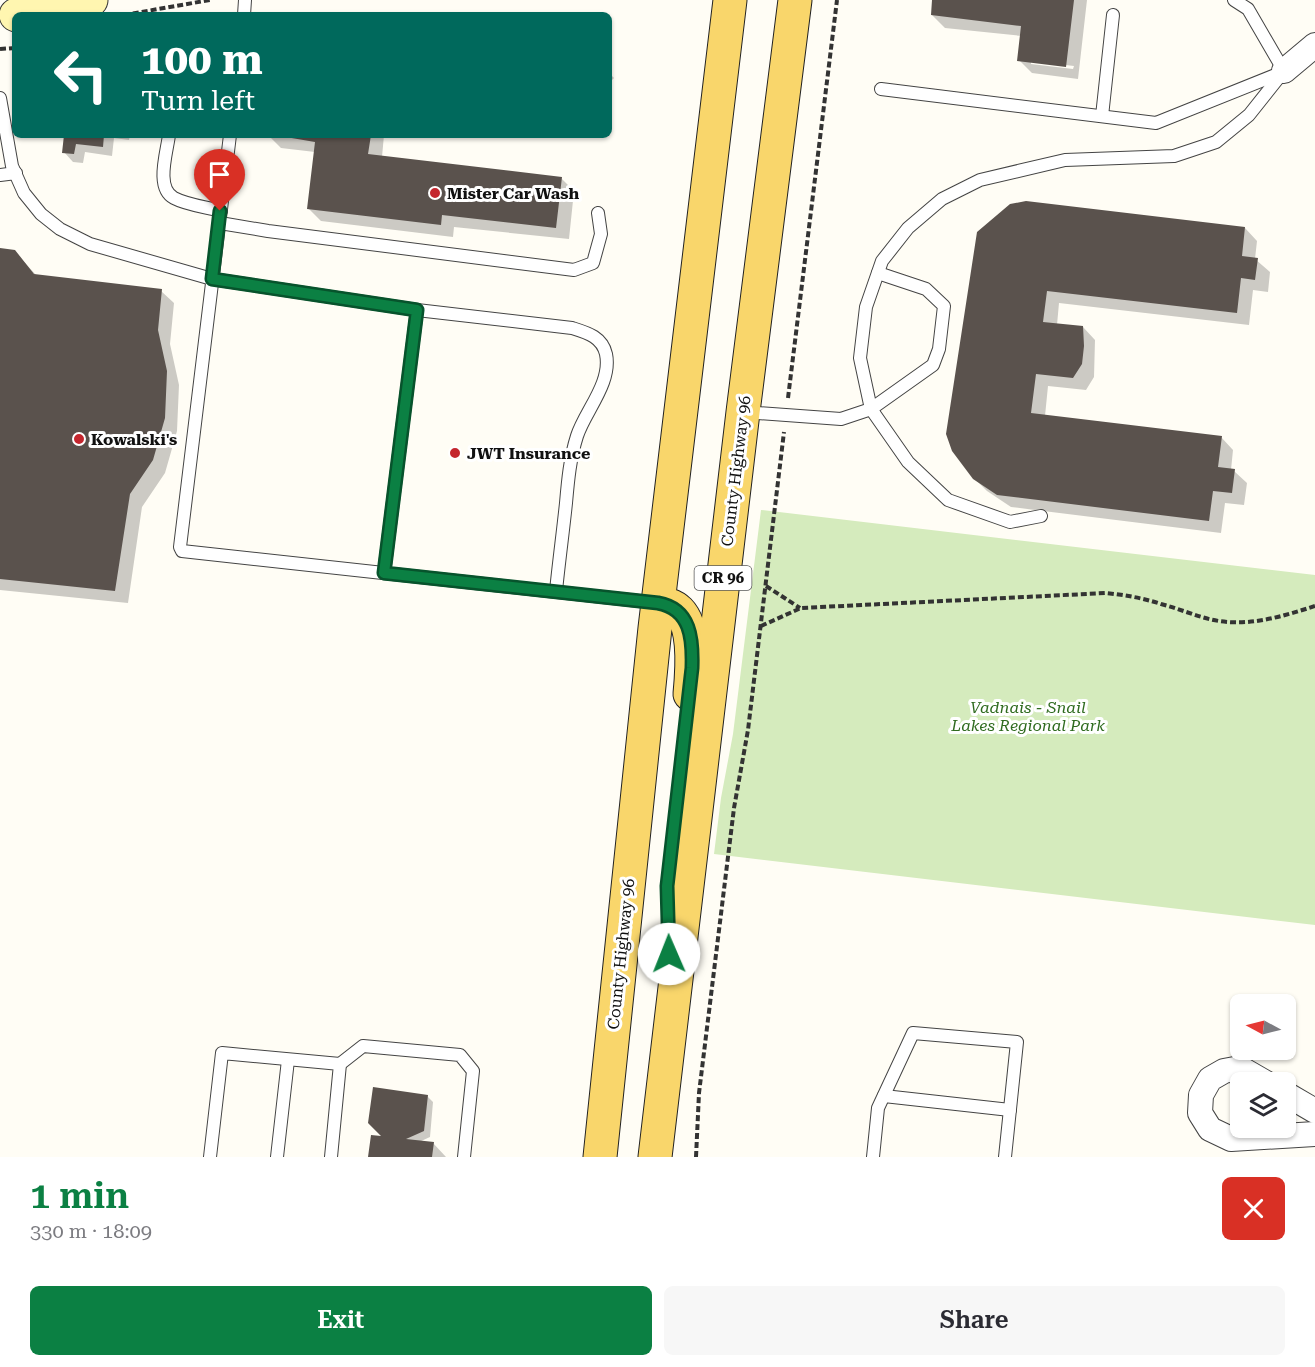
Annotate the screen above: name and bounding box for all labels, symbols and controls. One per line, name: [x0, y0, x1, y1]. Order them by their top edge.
text: 100 m: [141, 35, 263, 84]
icon: left: [42, 36, 120, 114]
text: Turn left: [141, 85, 255, 117]
pin: [194, 149, 245, 211]
icon: arrive: [203, 158, 236, 191]
place label: Mister Car Wash: [447, 184, 579, 203]
marker: Mister Car Wash: [428, 186, 442, 200]
street label: County Highway 96: [717, 395, 755, 547]
place label: Kowalski's: [91, 430, 177, 449]
marker: Kowalski's: [72, 432, 86, 446]
place label: JWT Insurance: [467, 444, 590, 463]
marker: JWT Insurance: [448, 446, 462, 460]
road number: CR 96: [694, 566, 752, 590]
park label: Vadnais - Snail Lakes Regional Park: [950, 698, 1105, 735]
street label: County Highway 96: [604, 878, 638, 1030]
position arrow: [637, 922, 701, 986]
north arrow: [1230, 994, 1296, 1060]
map controls: [1230, 994, 1296, 1138]
button: layers: [1230, 1072, 1296, 1138]
text: 1 min: [30, 1175, 129, 1217]
button: close: [1222, 1177, 1285, 1240]
text: 330 m · 18:09: [30, 1219, 152, 1243]
button: Exit: [30, 1286, 652, 1355]
button: Share: [664, 1286, 1285, 1355]

